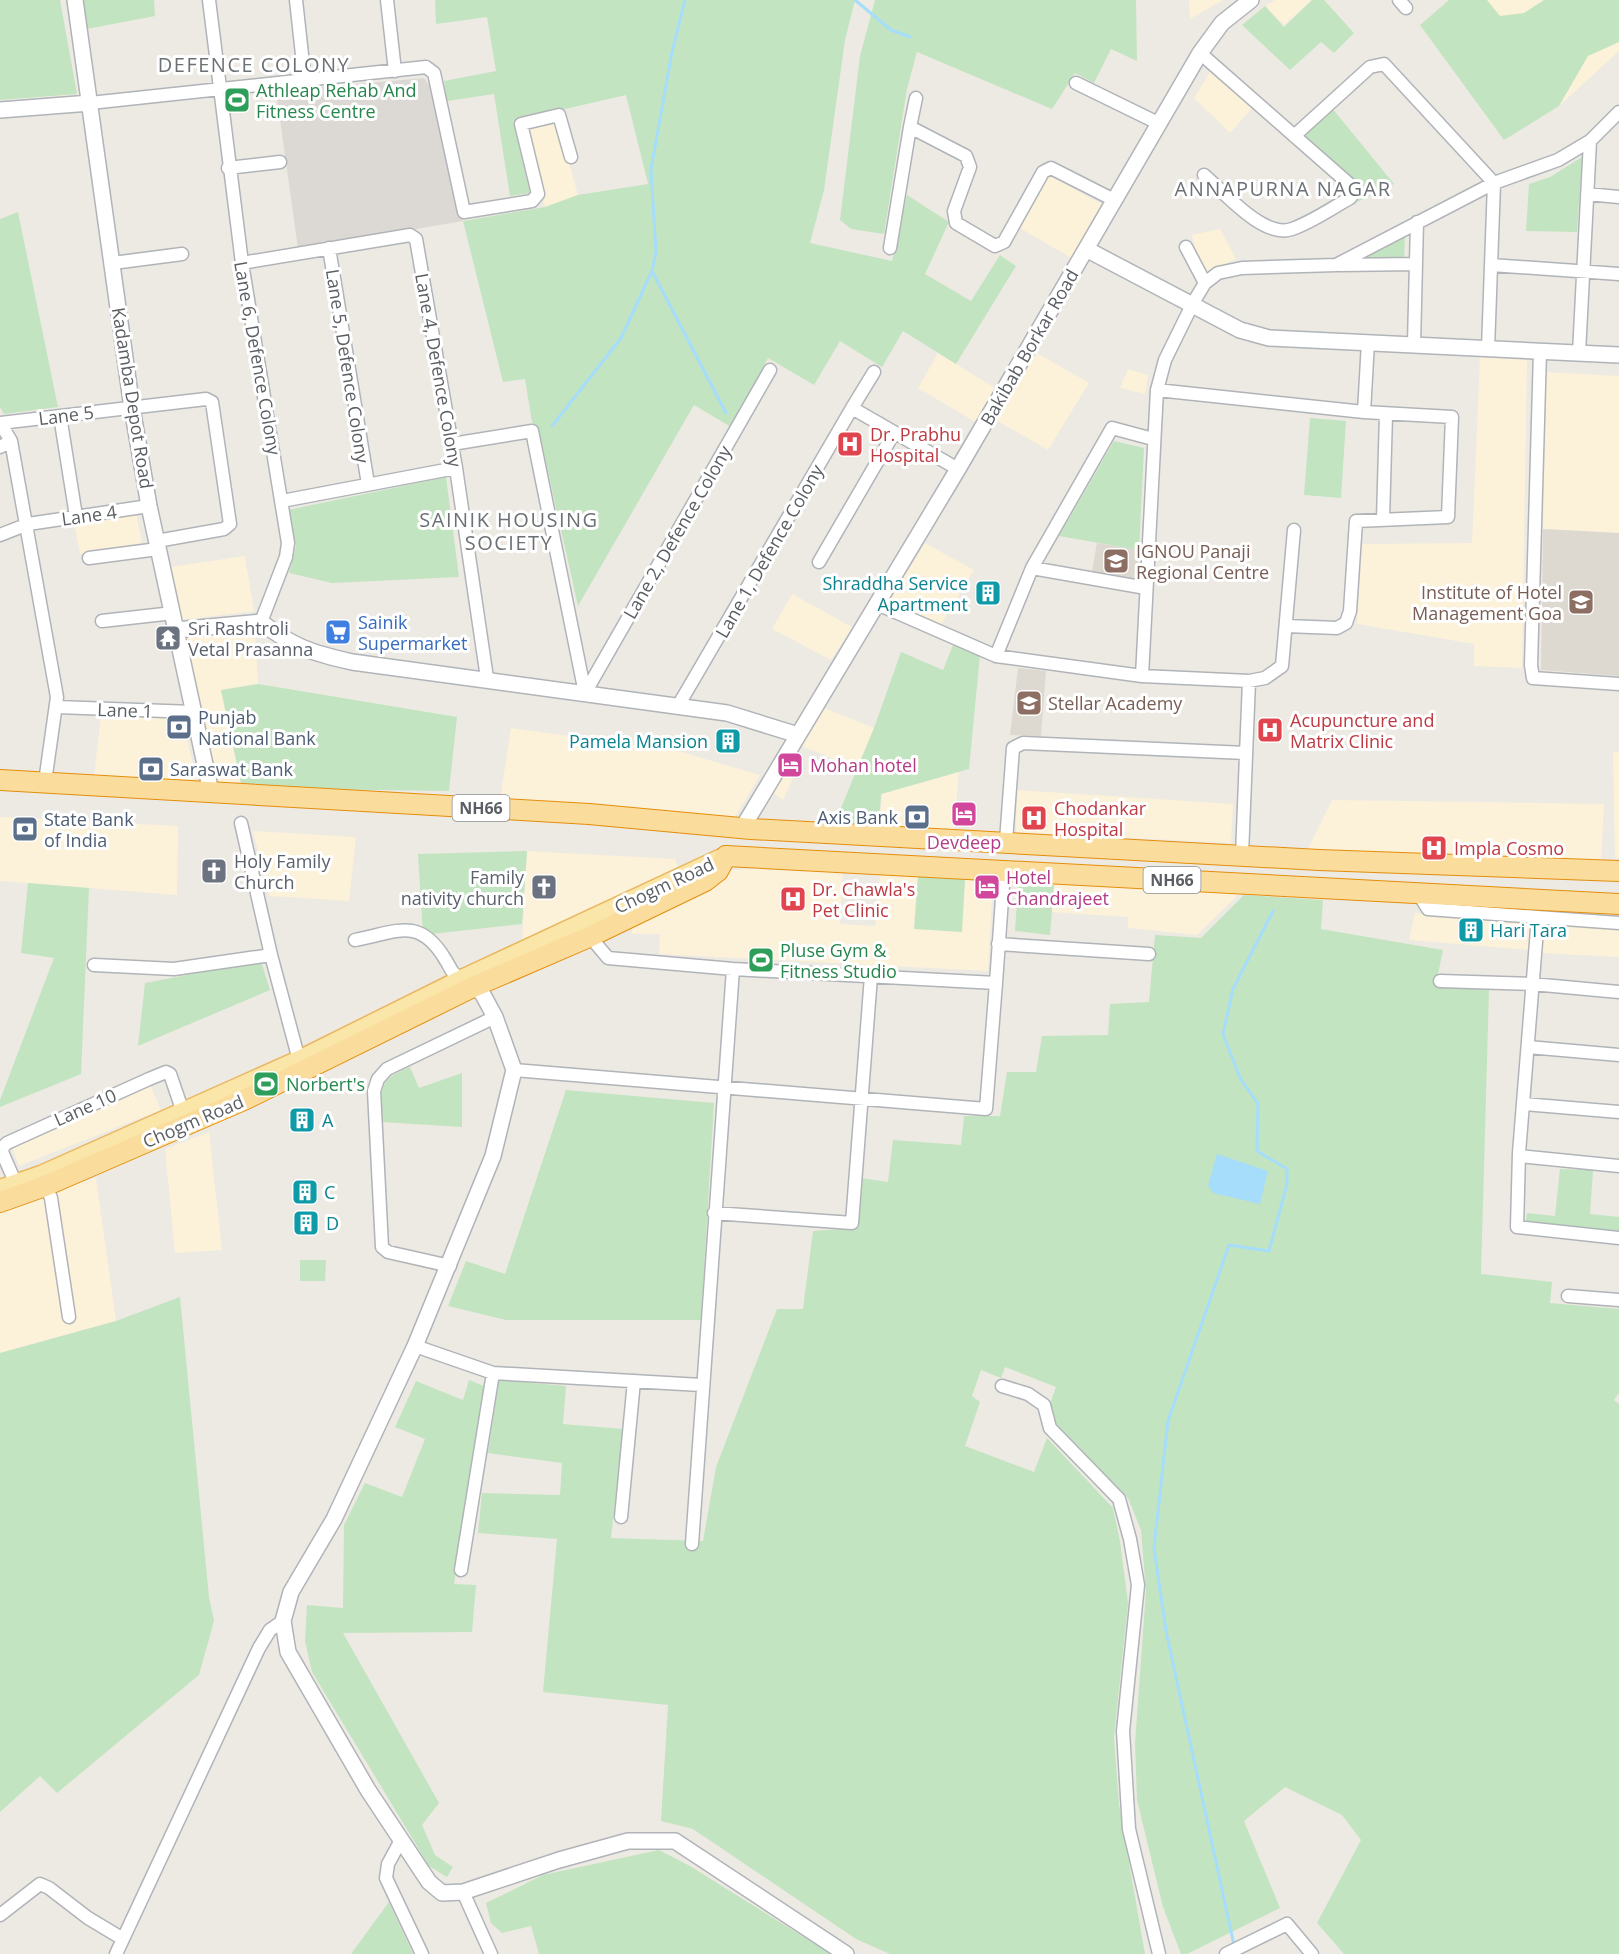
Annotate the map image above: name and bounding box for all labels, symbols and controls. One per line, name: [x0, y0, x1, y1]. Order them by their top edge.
district label: DEFENCE COLONY: [158, 51, 350, 78]
place label: Athleap Rehab And Fitness Centre: [256, 78, 417, 123]
sports icon: Athleap Rehab And Fitness Centre: [222, 85, 252, 115]
district label: ANNAPURNA NAGAR: [1174, 175, 1392, 202]
street label: Lane 6, Defence Colony: [229, 259, 287, 458]
street label: Bakibab Borkar Road: [974, 265, 1084, 429]
street label: Lane 5, Defence Colony: [321, 267, 375, 466]
street label: Lane 4, Defence Colony: [410, 271, 468, 470]
street label: Kadamba Depot Road: [107, 306, 159, 490]
street label: Lane 5: [37, 400, 95, 430]
place label: Dr. Prabhu Hospital: [870, 422, 961, 467]
hospital icon: Dr. Prabhu Hospital: [835, 429, 865, 459]
street label: Lane 2, Defence Colony: [618, 440, 737, 623]
street label: Lane 1, Defence Colony: [710, 459, 829, 642]
street label: Lane 4: [60, 499, 118, 531]
district label: SAINIK HOUSING SOCIETY: [419, 506, 599, 556]
place label: IGNOU Panaji Regional Centre: [1136, 539, 1269, 584]
school or university icon: IGNOU Panaji Regional Centre: [1101, 546, 1131, 576]
place label: Shraddha Service Apartment: [822, 571, 968, 616]
building icon: Shraddha Service Apartment: [973, 578, 1003, 608]
place label: Institute of Hotel Management Goa: [1412, 580, 1562, 625]
school or university icon: Institute of Hotel Management Goa: [1566, 587, 1596, 617]
place label: Sainik Supermarket: [358, 610, 467, 655]
place label: Sri Rashtroli Vetal Prasanna: [188, 616, 313, 661]
supermarket icon: Sainik Supermarket: [323, 617, 353, 647]
temple icon: Sri Rashtroli Vetal Prasanna: [153, 623, 183, 653]
school or university icon: Stellar Academy: [1014, 688, 1044, 718]
place label: Stellar Academy: [1048, 691, 1183, 715]
street label: Lane 1: [97, 697, 153, 723]
place label: Punjab National Bank: [198, 705, 316, 750]
place label: Acupuncture and Matrix Clinic: [1290, 708, 1434, 753]
bank icon: Punjab National Bank: [164, 712, 194, 742]
hospital icon: Acupuncture and Matrix Clinic: [1255, 715, 1285, 745]
building icon: Pamela Mansion: [713, 726, 743, 756]
place label: Pamela Mansion: [569, 729, 708, 753]
hotel icon: Mohan hotel: [775, 750, 805, 780]
place label: Mohan hotel: [810, 753, 917, 777]
bank icon: Saraswat Bank: [136, 754, 166, 784]
place label: Saraswat Bank: [170, 757, 294, 781]
road number: NH66: [452, 795, 510, 821]
place label: Chodankar Hospital: [1054, 796, 1147, 841]
hotel icon: Devdeep: [949, 799, 979, 829]
bank icon: Axis Bank: [902, 802, 932, 832]
hospital icon: Chodankar Hospital: [1019, 803, 1049, 833]
place label: Axis Bank: [817, 805, 899, 829]
place label: State Bank of India: [44, 807, 134, 852]
bank icon: State Bank of India: [10, 814, 40, 844]
place label: Devdeep: [927, 830, 1001, 854]
hospital icon: Impla Cosmo: [1419, 833, 1449, 863]
place label: Impla Cosmo: [1454, 836, 1564, 860]
place label: Holy Family Church: [234, 849, 331, 894]
street label: Chogm Road: [610, 851, 718, 919]
church icon: Holy Family Church: [199, 856, 229, 886]
place label: Family nativity church: [401, 865, 525, 910]
place label: Hotel Chandrajeet: [1006, 865, 1109, 910]
road number: NH66: [1144, 867, 1200, 893]
church icon: Family nativity church: [529, 872, 559, 902]
hotel icon: Hotel Chandrajeet: [972, 872, 1002, 902]
place label: Dr. Chawla's Pet Clinic: [812, 877, 915, 922]
hospital icon: Dr. Chawla's Pet Clinic: [778, 884, 808, 914]
building icon: Hari Tara: [1456, 915, 1486, 945]
place label: Hari Tara: [1490, 918, 1567, 942]
place label: Pluse Gym & Fitness Studio: [780, 938, 897, 983]
sports icon: Pluse Gym & Fitness Studio: [746, 945, 776, 975]
sports icon: Norbert's: [251, 1069, 281, 1099]
place label: Norbert's: [286, 1072, 365, 1096]
street label: Lane 10: [50, 1083, 120, 1131]
street label: Chogm Road: [139, 1089, 247, 1153]
building icon: A: [287, 1105, 317, 1135]
place label: A: [322, 1108, 334, 1132]
building icon: C: [290, 1177, 320, 1207]
place label: C: [324, 1180, 335, 1204]
building icon: D: [291, 1208, 321, 1238]
place label: D: [326, 1211, 339, 1235]

